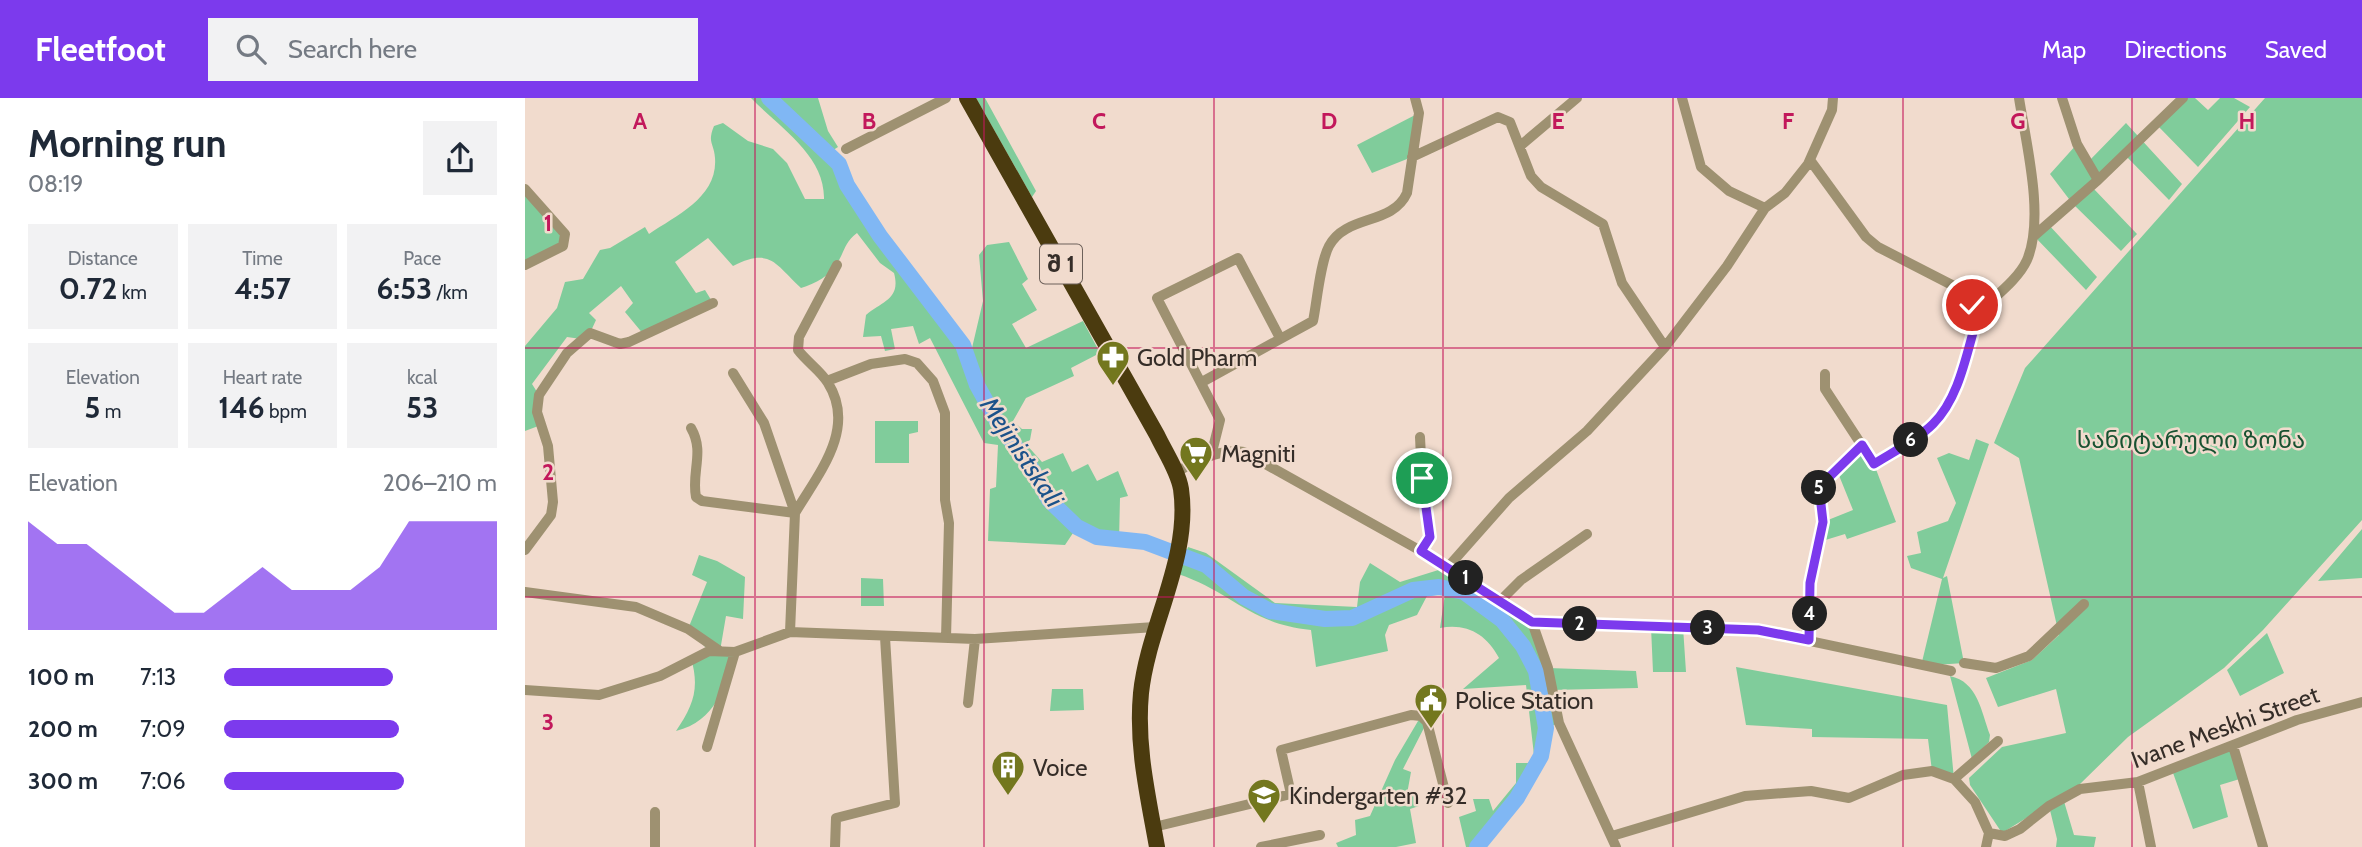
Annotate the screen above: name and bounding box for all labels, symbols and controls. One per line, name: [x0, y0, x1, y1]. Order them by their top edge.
search box: [208, 18, 698, 81]
text: Fleetfoot: [35, 29, 166, 69]
icon: search: [232, 30, 270, 68]
text: Search here: [288, 33, 417, 65]
text: Map: [2042, 35, 2086, 64]
text: Directions: [2124, 35, 2227, 64]
text: Saved: [2265, 35, 2327, 64]
text: A: [633, 107, 648, 135]
text: B: [862, 107, 876, 135]
text: C: [1092, 107, 1106, 135]
text: D: [1321, 107, 1337, 135]
text: E: [1551, 107, 1565, 135]
text: F: [1782, 107, 1794, 135]
text: G: [2010, 107, 2026, 135]
text: H: [2239, 107, 2255, 135]
text: Morning run: [28, 120, 227, 167]
button: share: [423, 121, 497, 195]
text: 08:19: [28, 170, 83, 198]
text: 1: [544, 209, 552, 237]
road number: შ 1: [1040, 244, 1082, 284]
text: Distance: [68, 247, 138, 270]
text: Time: [242, 247, 283, 270]
text: Pace: [403, 247, 441, 270]
text: 0.72: [59, 270, 117, 307]
text: 4:57: [234, 270, 291, 307]
text: 6:53: [376, 270, 432, 307]
pin: [1942, 275, 2002, 335]
text: km: [117, 281, 147, 304]
text: /km: [432, 281, 468, 304]
icon: check: [1953, 286, 1991, 324]
pharmacy icon: Gold Pharm: [1094, 338, 1132, 387]
place label: Gold Pharm: [1137, 343, 1257, 372]
text: Elevation: [66, 366, 140, 389]
text: Heart rate: [223, 366, 302, 389]
text: kcal: [407, 366, 437, 389]
text: 5: [84, 389, 100, 426]
text: 146: [218, 389, 265, 426]
text: 53: [406, 389, 438, 426]
water label: Mejinistskali: [973, 390, 1071, 514]
text: m: [100, 400, 121, 423]
text: bpm: [265, 400, 307, 423]
pin: 6: [1893, 422, 1929, 458]
park label: სანიტარული ზონა: [2077, 425, 2305, 454]
text: 6: [1905, 428, 1916, 451]
supermarket icon: Magniti: [1177, 434, 1215, 483]
place label: Magniti: [1221, 439, 1296, 468]
pin: [1392, 448, 1452, 508]
text: 2: [542, 458, 554, 486]
icon: arrive: [1403, 459, 1441, 497]
text: Elevation: [28, 469, 118, 497]
text: 206–210 m: [383, 469, 497, 497]
pin: 5: [1801, 470, 1837, 506]
text: 5: [1813, 476, 1824, 499]
pin: 1: [1448, 560, 1483, 596]
text: 1: [1462, 566, 1469, 589]
pin: 4: [1793, 596, 1827, 632]
text: 4: [1804, 602, 1815, 625]
pin: 2: [1563, 606, 1597, 642]
pin: 3: [1691, 610, 1725, 646]
text: 2: [1574, 612, 1585, 635]
text: 3: [1702, 616, 1713, 639]
text: 100 m: [28, 663, 94, 691]
text: 7:13: [140, 663, 176, 691]
street label: Ivane Meskhi Street: [2127, 680, 2323, 774]
public building icon: Police Station: [1412, 681, 1450, 730]
place label: Police Station: [1455, 686, 1594, 715]
text: 3: [542, 708, 554, 736]
text: 200 m: [28, 715, 98, 743]
text: 7:09: [140, 715, 185, 743]
building icon: Voice: [989, 748, 1027, 797]
place label: Voice: [1033, 753, 1088, 782]
text: 300 m: [28, 767, 98, 795]
text: 7:06: [140, 767, 185, 795]
school or university icon: Kindergarten #32: [1245, 776, 1283, 825]
place label: Kindergarten #32: [1289, 781, 1467, 810]

